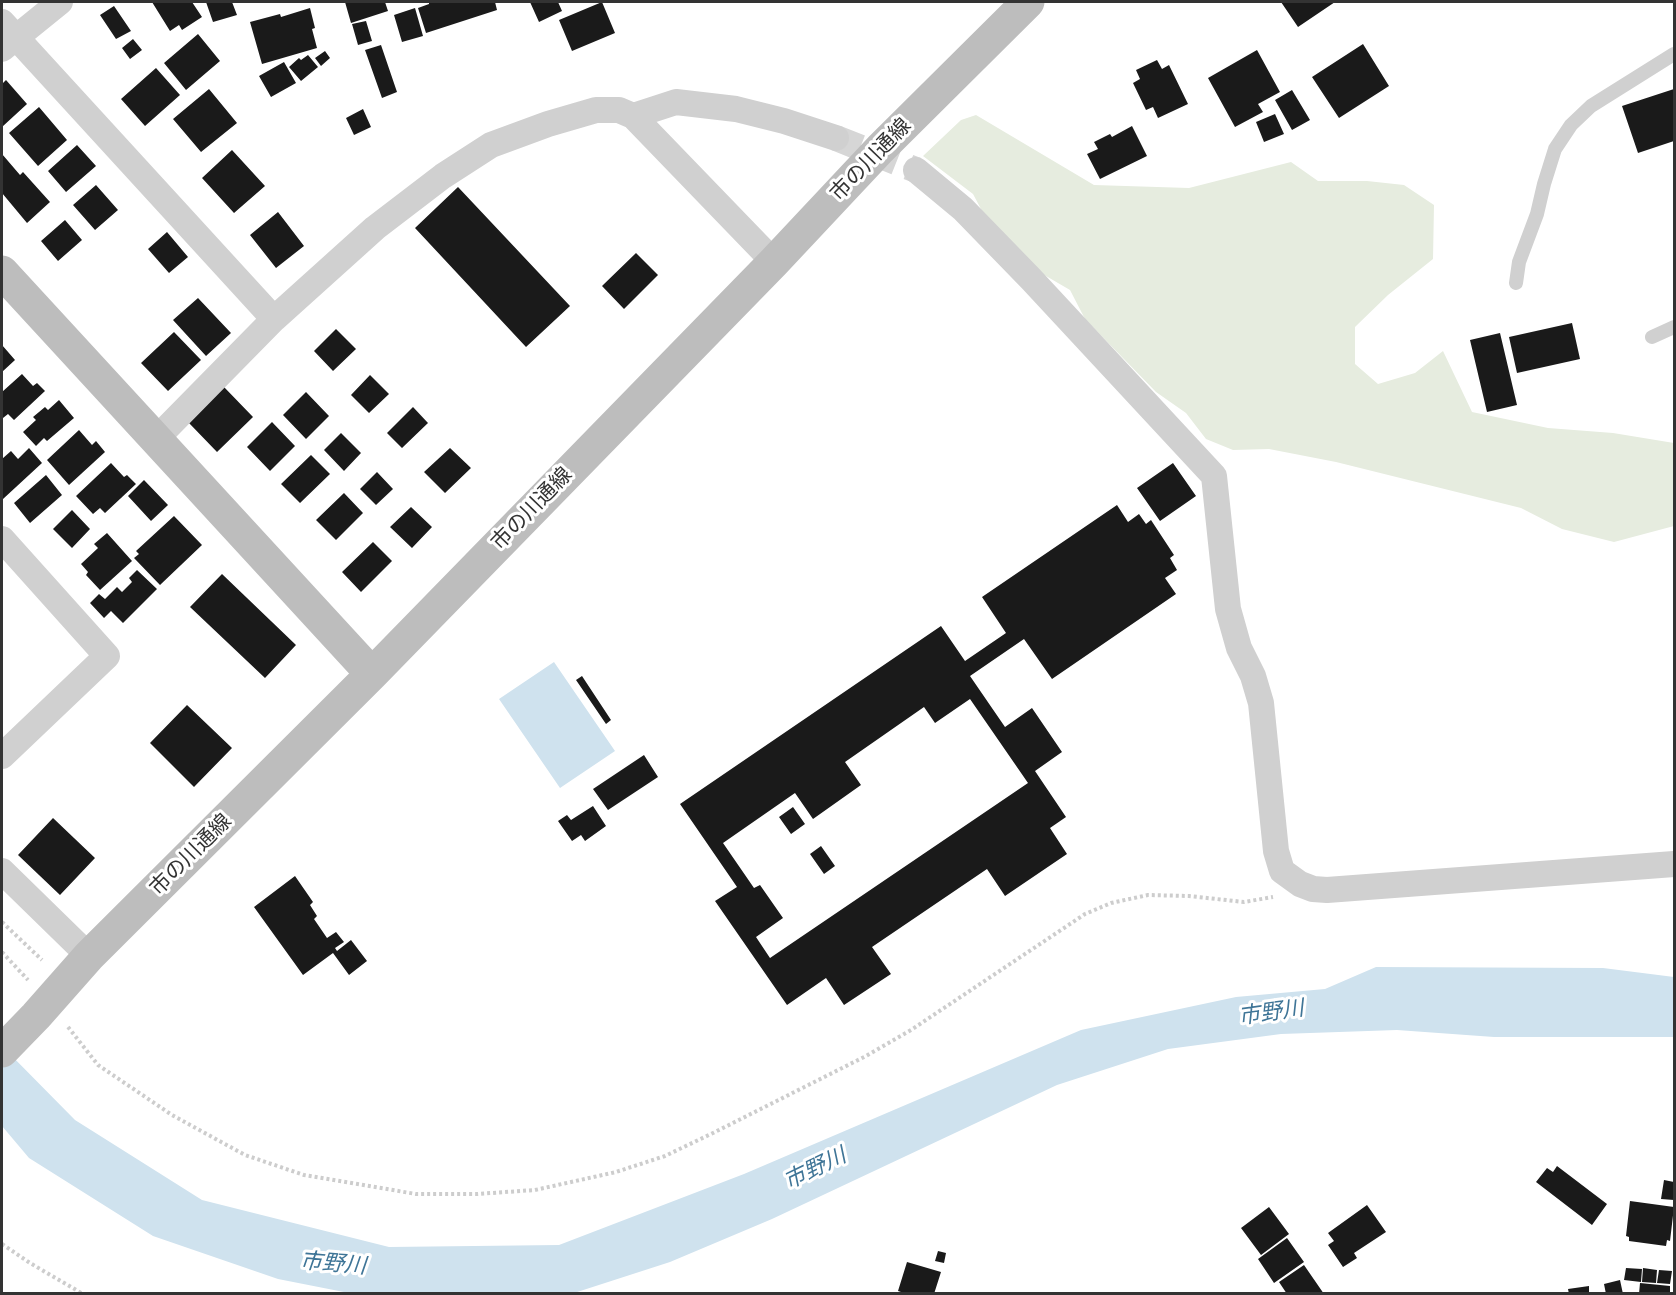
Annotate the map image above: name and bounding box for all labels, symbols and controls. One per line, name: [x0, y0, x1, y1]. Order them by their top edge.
street label: 市の川通線: [825, 113, 917, 207]
street label: 市の川通線: [486, 462, 578, 556]
street label: 市の川通線: [145, 809, 237, 901]
water label: 市野川: [1236, 995, 1306, 1031]
water label: 市野川: [780, 1143, 850, 1195]
water label: 市野川: [299, 1248, 367, 1280]

